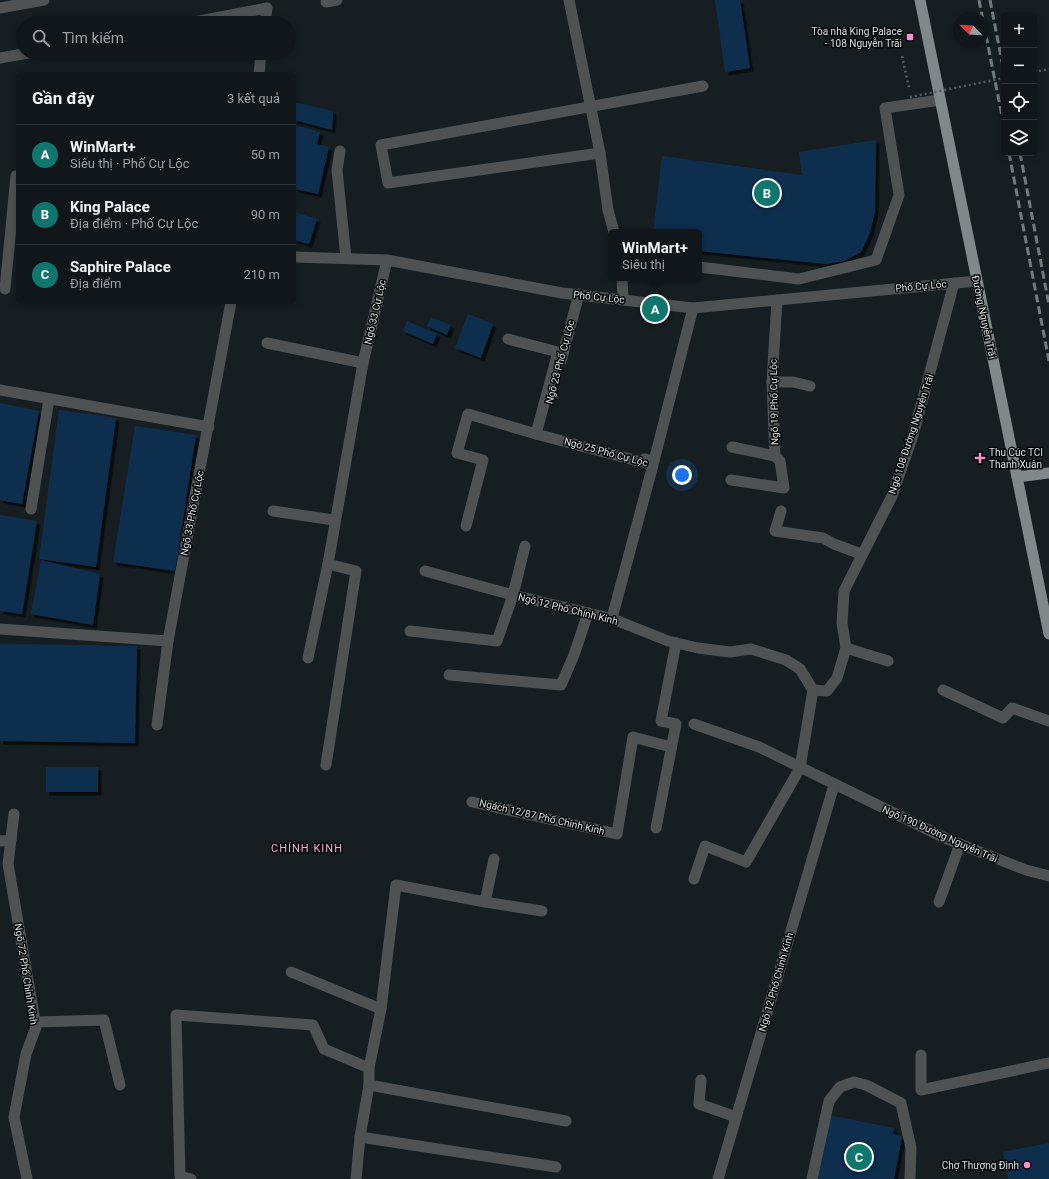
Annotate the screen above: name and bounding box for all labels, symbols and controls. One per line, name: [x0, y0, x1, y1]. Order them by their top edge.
north arrow: [953, 12, 989, 48]
map controls: [1001, 12, 1037, 156]
button: +: [1001, 12, 1037, 48]
search box: [16, 16, 296, 60]
place label: Tòa nhà King Palace - 108 Nguyễn Trãi: [812, 26, 902, 49]
icon: search: [30, 27, 52, 49]
text: Tìm kiếm: [62, 29, 124, 47]
marker: Tòa nhà King Palace - 108 Nguyễn Trãi: [905, 32, 915, 42]
button: −: [1001, 48, 1037, 84]
button: locate: [1001, 84, 1037, 120]
text: Gần đây: [32, 88, 95, 108]
text: 3 kết quả: [227, 91, 280, 106]
button: layers: [1001, 120, 1037, 156]
text: WinMart+: [70, 138, 136, 156]
text: A: [41, 147, 49, 162]
text: 50 m: [251, 147, 280, 162]
text: Siêu thị · Phố Cự Lộc: [70, 156, 190, 171]
pin: B: [754, 178, 780, 208]
text: King Palace: [70, 198, 150, 216]
text: B: [41, 207, 49, 222]
text: 90 m: [251, 207, 280, 222]
text: Địa điểm · Phố Cự Lộc: [70, 216, 198, 231]
popup: [608, 229, 702, 281]
text: WinMart+: [622, 239, 688, 257]
text: Siêu thị: [622, 257, 665, 272]
text: Saphire Palace: [70, 258, 171, 276]
text: C: [41, 267, 49, 282]
text: 210 m: [243, 267, 280, 282]
street label: Đường Nguyễn Trãi: [970, 274, 999, 360]
text: Địa điểm: [70, 276, 121, 291]
street label: Phố Cự Lộc: [895, 277, 947, 295]
street label: Ngõ 33 Cự Lộc: [362, 279, 389, 346]
street label: Phố Cự Lộc: [573, 288, 625, 306]
pin: A: [642, 294, 668, 324]
street label: Ngõ 23 Phố Cự Lộc: [543, 319, 577, 405]
street label: Ngõ 19 Phố Cự Lộc: [767, 359, 781, 445]
street label: Ngõ 108 Đường Nguyễn Trãi: [885, 372, 936, 495]
street label: Ngõ 25 Phố Cự Lộc: [563, 435, 649, 469]
place label: Thu Cúc TCI Thanh Xuân: [989, 447, 1043, 470]
marker: Thu Cúc TCI Thanh Xuân: [974, 452, 986, 464]
your location: [672, 465, 692, 485]
street label: Ngõ 33 Phố Cự Lộc: [177, 469, 207, 557]
street label: Ngõ 12 Phố Chính Kinh: [517, 590, 619, 627]
street label: Ngách 12/87 Phố Chính Kinh: [478, 796, 606, 837]
street label: Ngõ 190 Đường Nguyễn Trãi: [881, 803, 1000, 864]
district label: CHÍNH KINH: [271, 842, 343, 855]
street label: Ngõ 72 Phố Chính Kinh: [13, 922, 40, 1025]
street label: Ngõ 12 Phố Chính Kinh: [756, 931, 795, 1033]
pin: C: [846, 1142, 872, 1172]
place label: Chợ Thượng Đình: [942, 1160, 1019, 1172]
marker: Chợ Thượng Đình: [1022, 1160, 1032, 1170]

